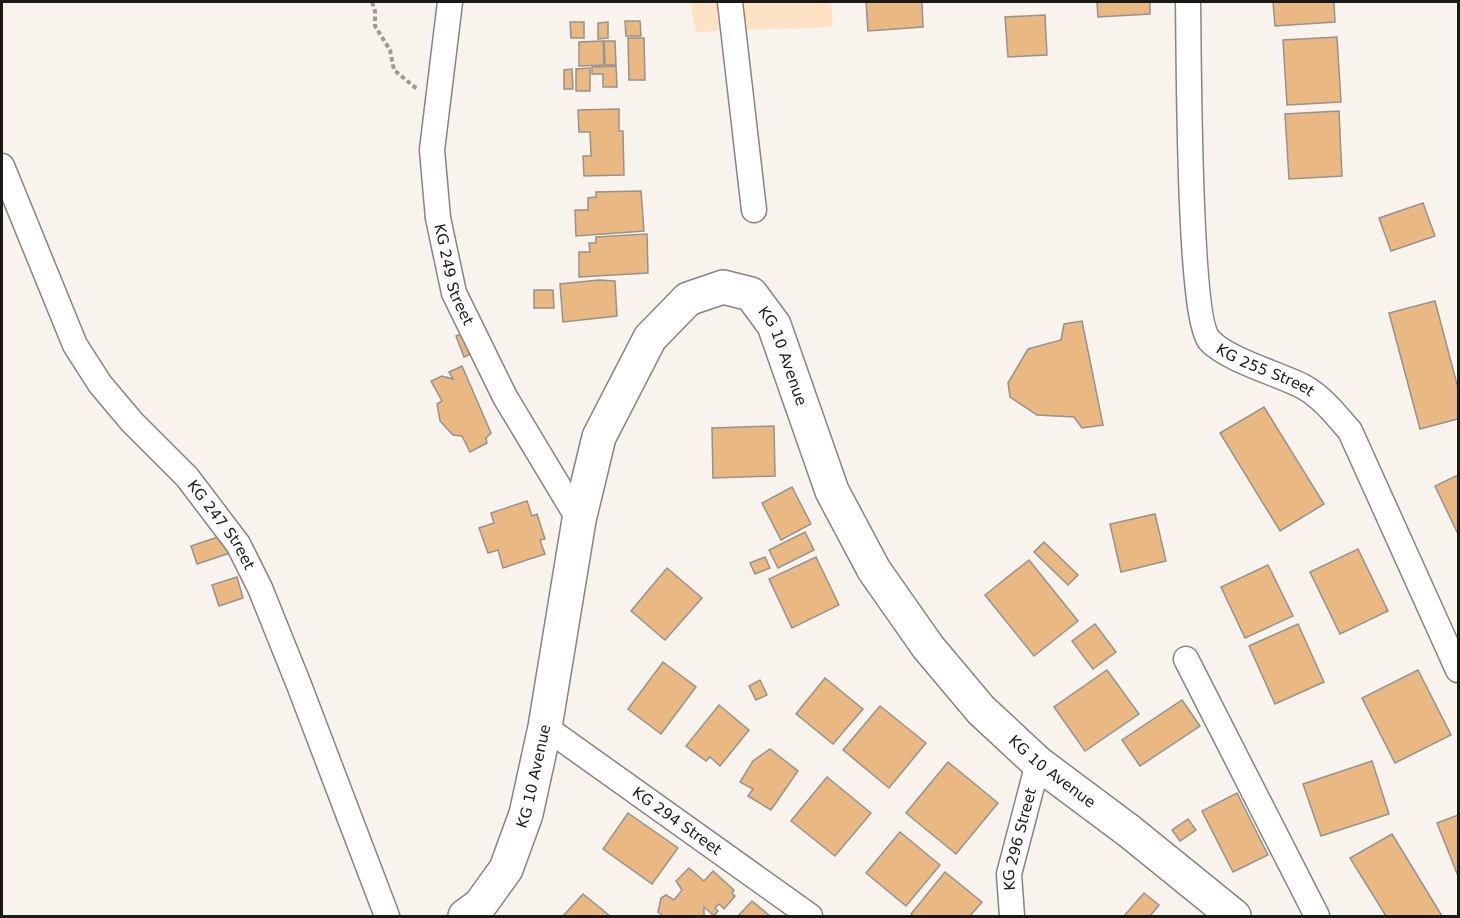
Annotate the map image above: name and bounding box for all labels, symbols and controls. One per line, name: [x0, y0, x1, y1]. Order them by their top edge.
street label: KG 249 Street: [430, 222, 477, 328]
street label: KG 10 Avenue: [754, 303, 811, 408]
street label: KG 255 Street: [1213, 340, 1318, 400]
street label: KG 247 Street: [184, 477, 258, 573]
street label: KG 10 Avenue: [513, 723, 554, 831]
street label: KG 10 Avenue: [1005, 732, 1099, 812]
street label: KG 294 Street: [629, 783, 725, 859]
street label: KG 296 Street: [1000, 786, 1040, 891]

